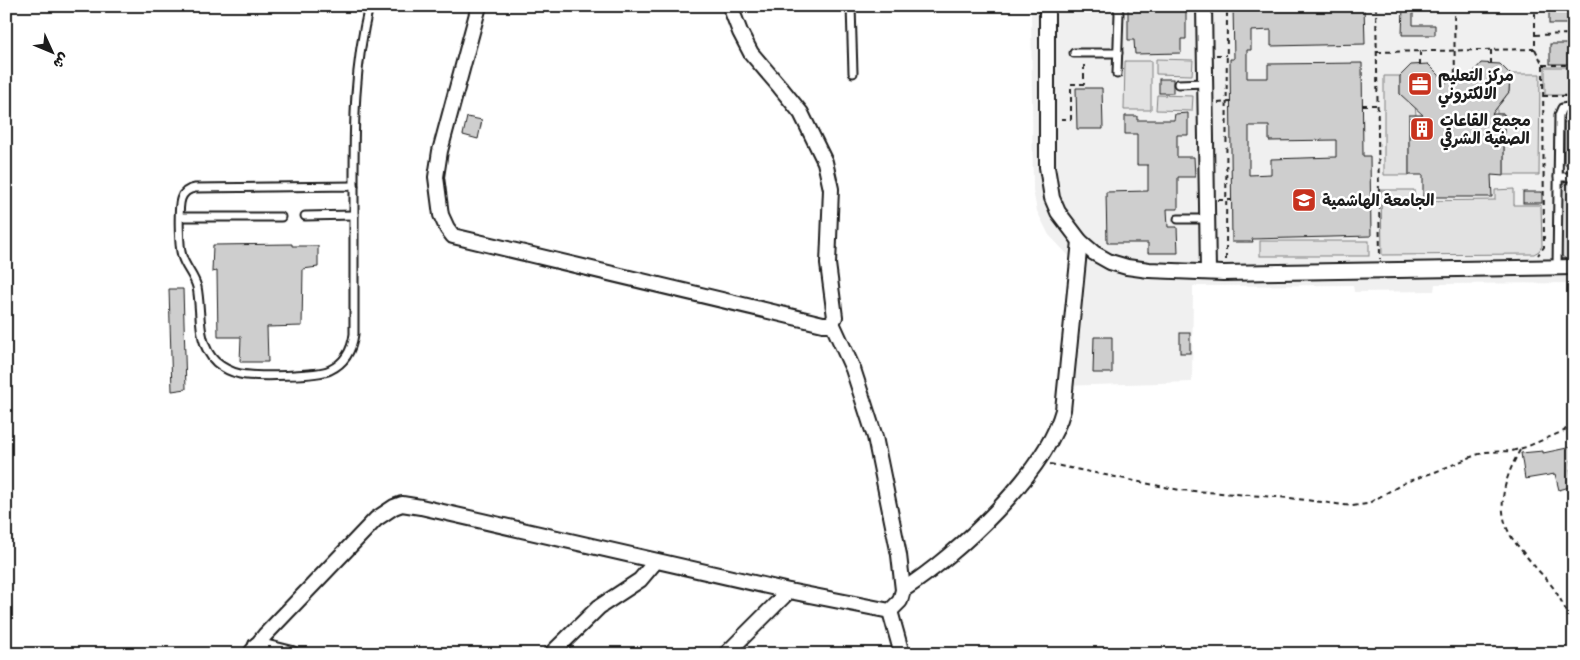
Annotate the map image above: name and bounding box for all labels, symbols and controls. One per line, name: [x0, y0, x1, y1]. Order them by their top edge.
north arrow: [28, 28, 78, 78]
text: ش: [50, 49, 74, 74]
place label: مركز التعليم الالكتروني: [1438, 64, 1514, 108]
office icon: مركز التعليم الالكتروني: [1407, 71, 1433, 97]
place label: مجمع القاعات الصفية الشرقي: [1440, 109, 1531, 151]
building icon: مجمع القاعات الصفية الشرقي: [1409, 116, 1435, 142]
school or university icon: الجامعة الهاشمية: [1291, 187, 1317, 213]
place label: الجامعة الهاشمية: [1322, 189, 1434, 211]

